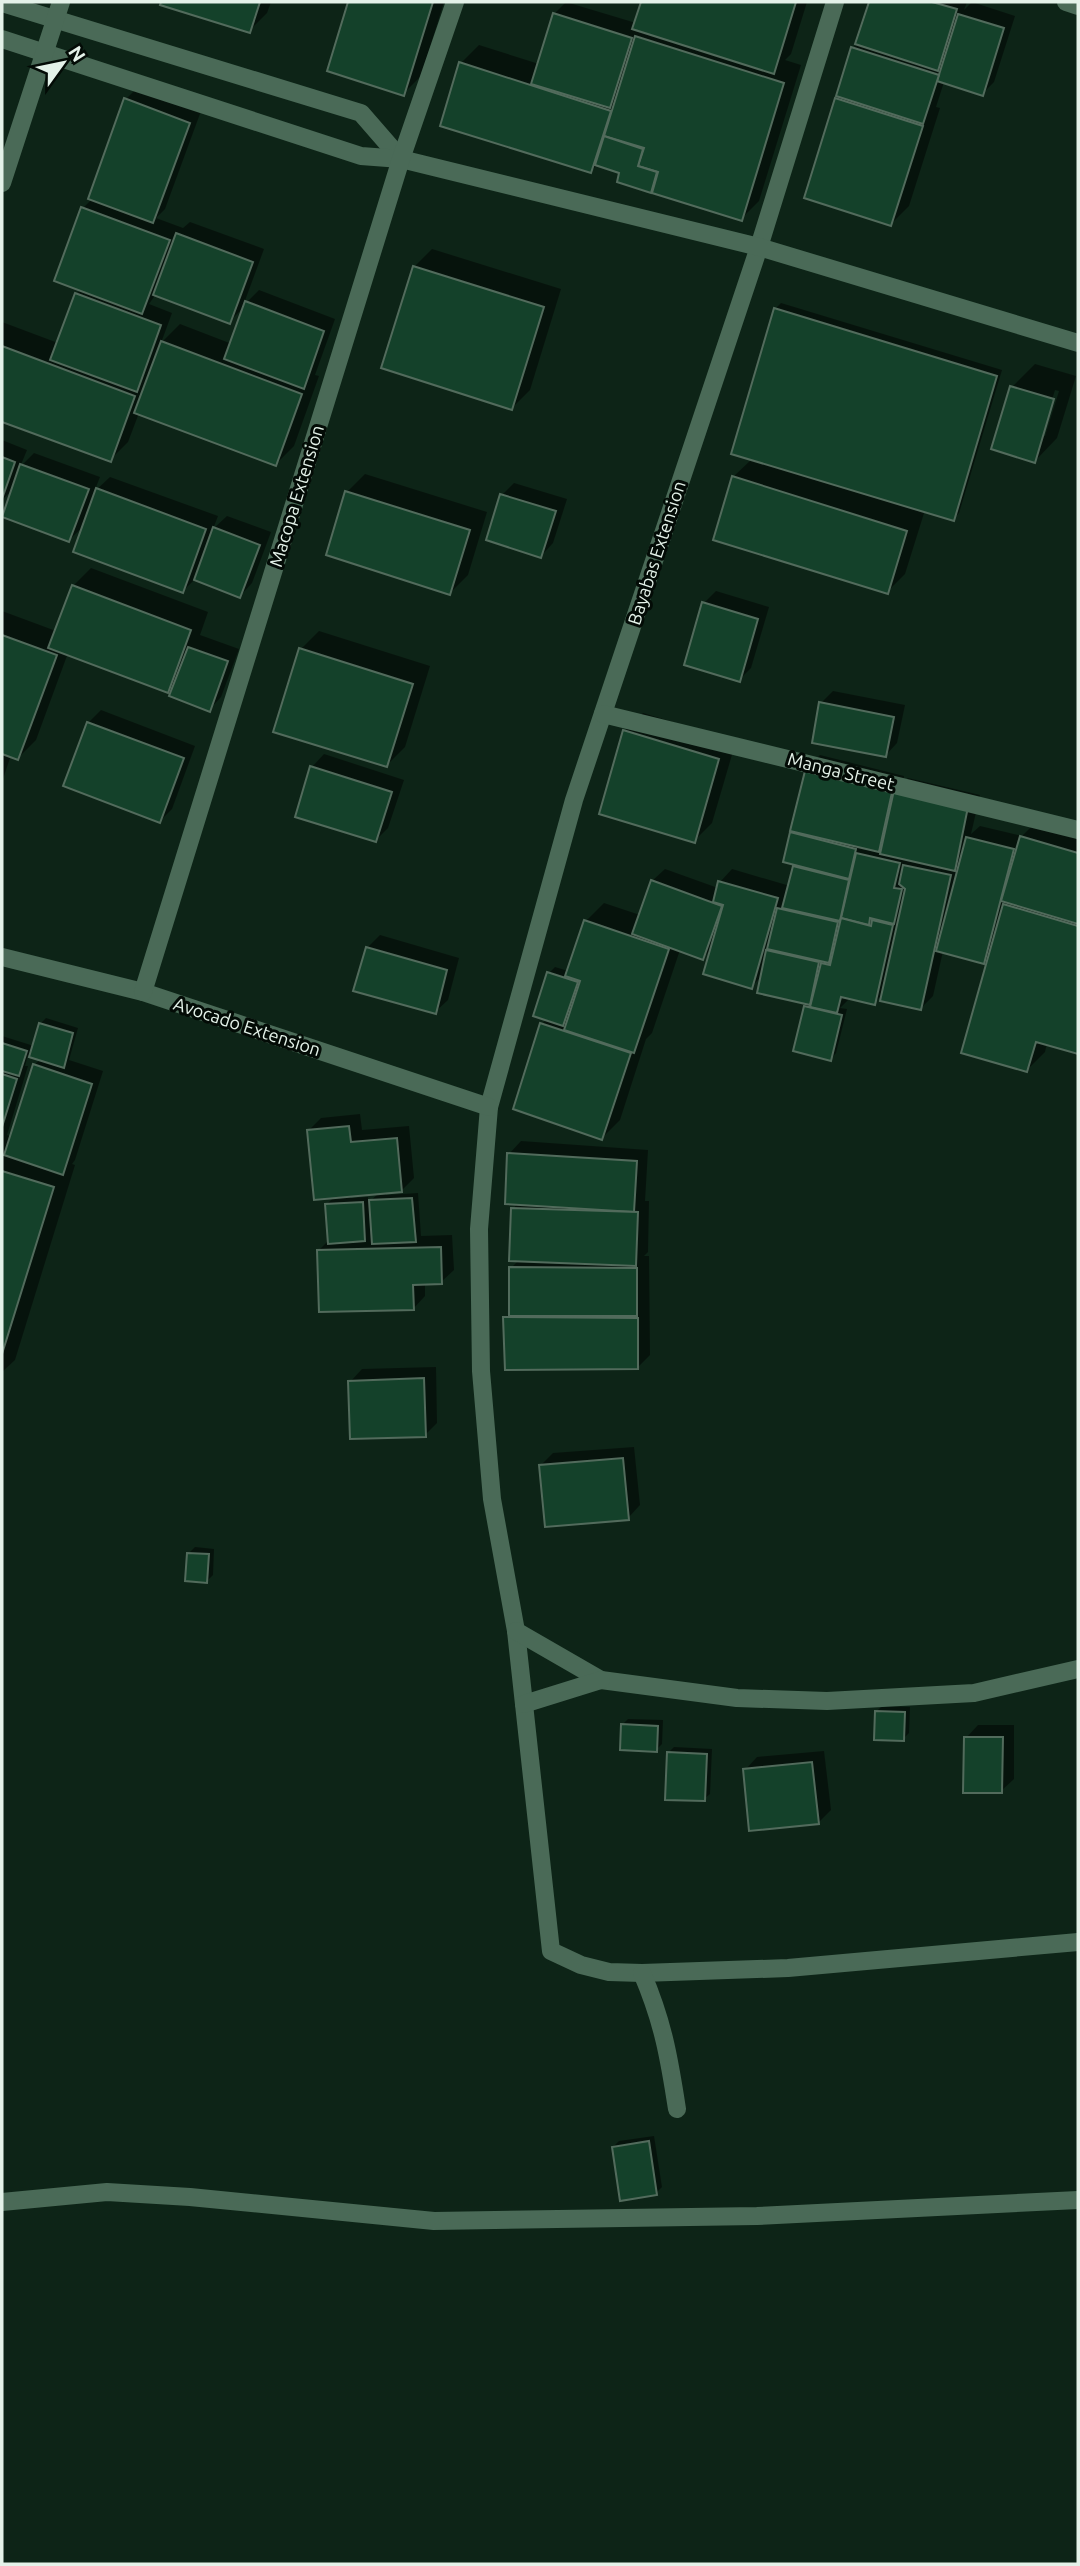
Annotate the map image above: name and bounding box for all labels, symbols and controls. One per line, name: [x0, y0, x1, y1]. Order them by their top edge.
north arrow: [28, 28, 98, 98]
text: N: [64, 42, 90, 66]
street label: Macopa Extension: [265, 422, 327, 569]
street label: Bayabas Extension: [623, 478, 689, 627]
street label: Manga Street: [786, 748, 897, 794]
street label: Avocado Extension: [171, 993, 323, 1059]

